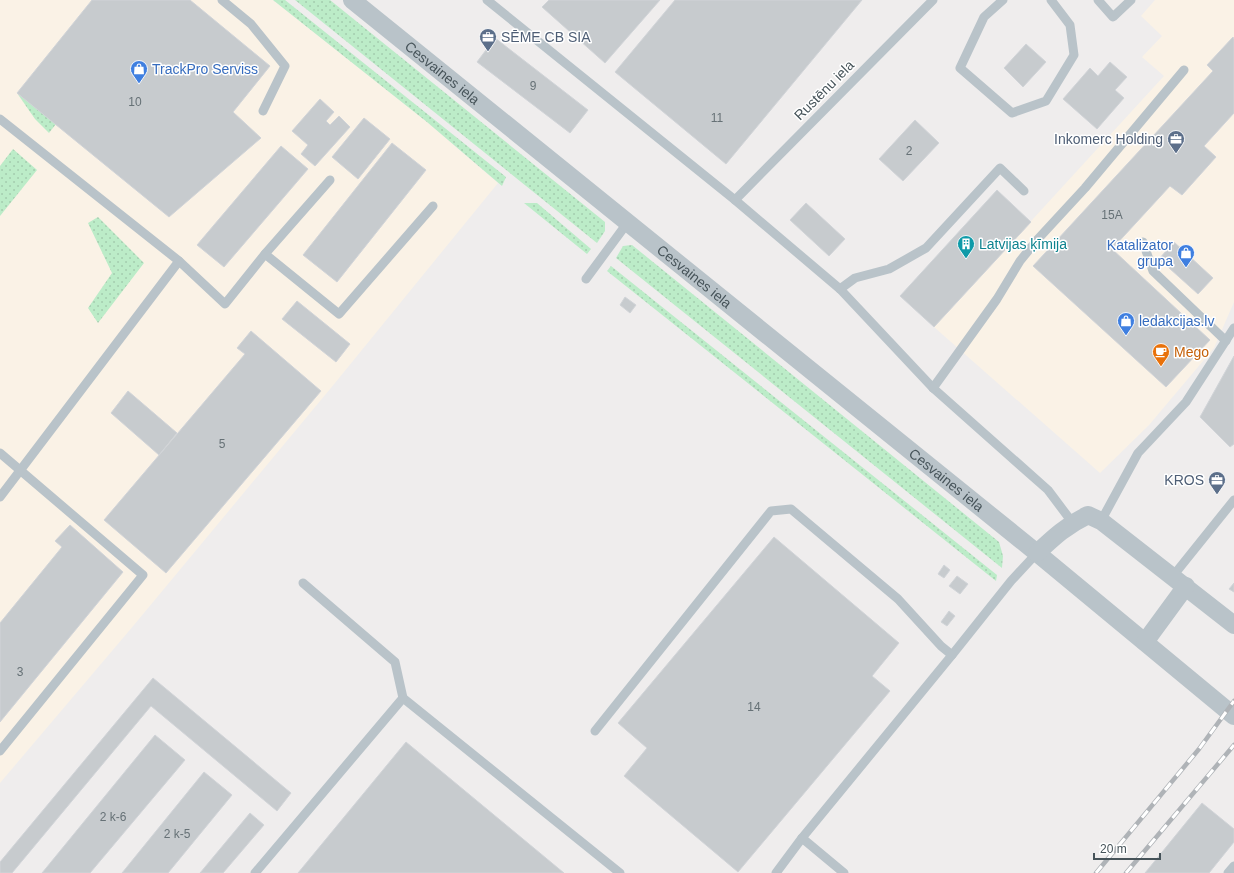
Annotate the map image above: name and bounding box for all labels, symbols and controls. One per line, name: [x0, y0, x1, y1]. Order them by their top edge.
office icon: SĒME CB SIA: [478, 27, 498, 52]
place label: SĒME CB SIA: [501, 29, 591, 45]
street label: Cesvaines iela: [402, 38, 483, 108]
street label: Rustēnu iela: [791, 57, 857, 123]
shop icon: TrackPro Serviss: [129, 59, 149, 84]
place label: TrackPro Serviss: [152, 61, 258, 77]
house number: 9: [530, 79, 537, 93]
house number: 10: [128, 95, 142, 109]
house number: 11: [711, 111, 724, 125]
office icon: Inkomerc Holding: [1166, 129, 1186, 154]
place label: Inkomerc Holding: [1054, 131, 1163, 147]
house number: 2: [906, 144, 913, 158]
house number: 15A: [1101, 208, 1123, 222]
building icon: Latvijas ķīmija: [956, 234, 976, 259]
place label: Latvijas ķīmija: [979, 236, 1067, 252]
place label: Katalizator grupa: [1107, 237, 1173, 269]
street label: Cesvaines iela: [654, 242, 735, 311]
shop icon: Katalizator grupa: [1176, 243, 1196, 268]
shop icon: ledakcijas.lv: [1116, 311, 1136, 336]
place label: ledakcijas.lv: [1139, 313, 1214, 329]
cafe icon: Mego: [1151, 342, 1171, 367]
place label: Mego: [1174, 344, 1209, 360]
house number: 5: [219, 437, 226, 451]
street label: Cesvaines iela: [906, 445, 987, 515]
office icon: KROS: [1207, 470, 1227, 495]
place label: KROS: [1164, 472, 1204, 488]
house number: 3: [17, 665, 24, 679]
house number: 14: [747, 700, 761, 714]
house number: 2 k-6: [100, 810, 127, 824]
house number: 2 k-5: [164, 827, 191, 841]
scale bar: [1094, 835, 1160, 861]
text: 20 m: [1100, 842, 1127, 856]

